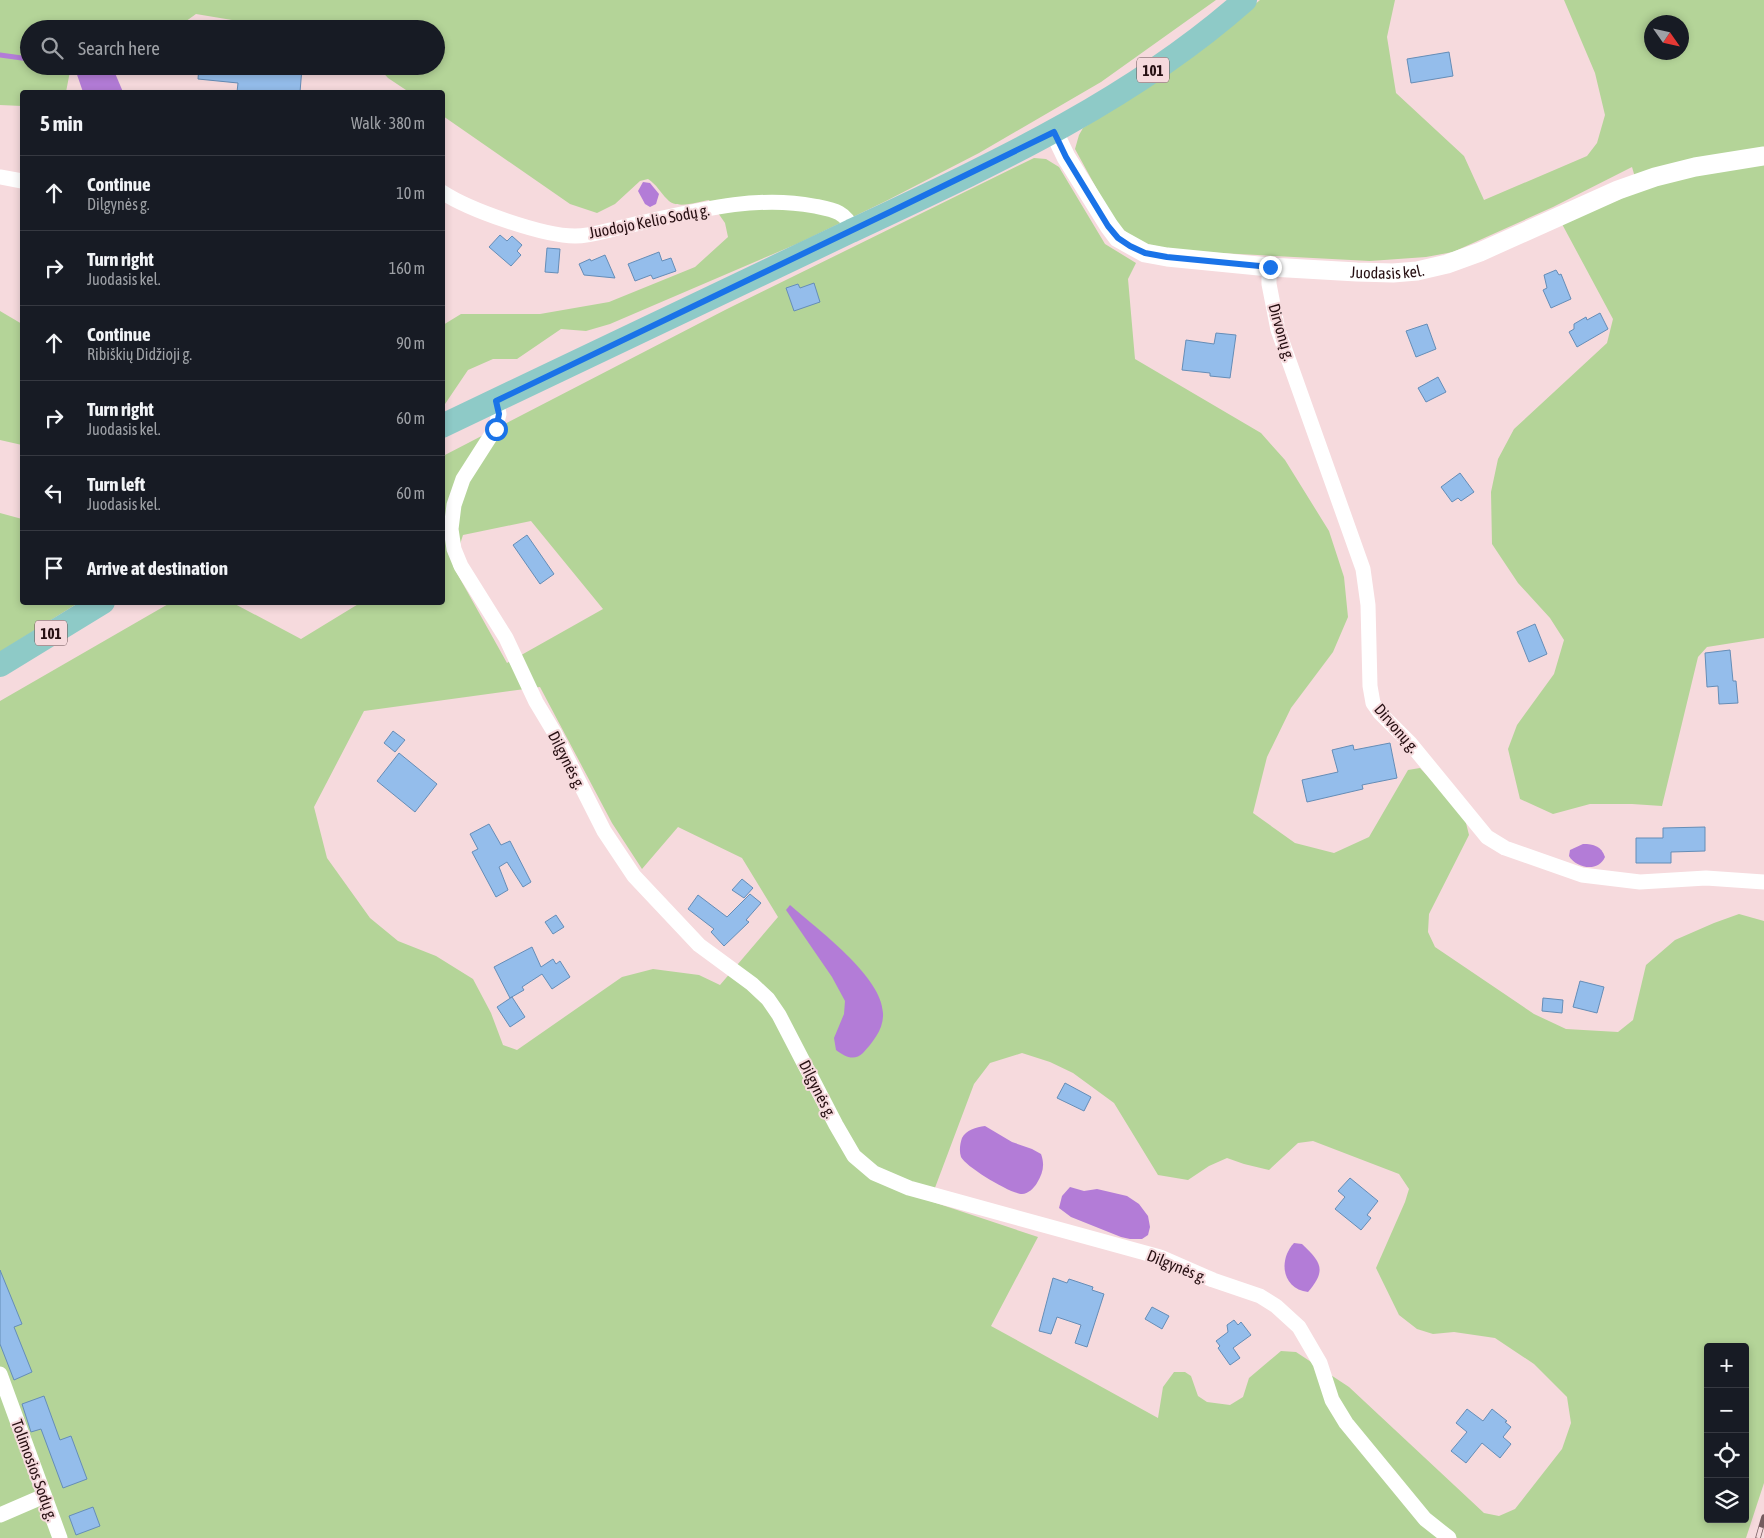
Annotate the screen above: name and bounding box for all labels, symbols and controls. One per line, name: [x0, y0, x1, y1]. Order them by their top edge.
north arrow: [1644, 15, 1689, 60]
search box: [20, 20, 445, 75]
icon: search: [38, 34, 66, 62]
text: Search here: [78, 37, 160, 59]
road number: 101: [1137, 58, 1169, 82]
text: 5 min: [40, 111, 83, 135]
text: Walk · 380 m: [351, 114, 425, 132]
text: Continue: [87, 173, 151, 195]
icon: ahead: [40, 179, 68, 207]
text: 10 m: [396, 184, 425, 202]
text: Dilgynės g.: [87, 195, 150, 213]
street label: Juodojo Kelio Sodų g.: [587, 200, 711, 243]
text: Turn right: [87, 248, 154, 270]
icon: right: [40, 254, 68, 282]
route end: [1259, 256, 1282, 279]
text: 160 m: [389, 259, 425, 277]
street label: Juodasis kel.: [1350, 261, 1426, 282]
text: Juodasis kel.: [87, 270, 161, 288]
street label: Dirvonų g.: [1264, 301, 1299, 363]
text: Continue: [87, 323, 151, 345]
icon: ahead: [40, 329, 68, 357]
text: 90 m: [396, 334, 425, 352]
text: Ribiškių Didžioji g.: [87, 345, 192, 363]
text: Turn right: [87, 398, 154, 420]
icon: right: [40, 404, 68, 432]
text: 60 m: [396, 409, 425, 427]
route start: [485, 418, 508, 441]
text: Juodasis kel.: [87, 420, 161, 438]
text: Turn left: [87, 473, 145, 495]
icon: left: [40, 479, 68, 507]
text: 60 m: [396, 484, 425, 502]
text: Juodasis kel.: [87, 495, 161, 513]
icon: arrive: [40, 554, 68, 582]
text: Arrive at destination: [87, 557, 228, 579]
road number: 101: [35, 620, 67, 646]
street label: Dirvonų g.: [1370, 700, 1423, 757]
street label: Dilgynės g.: [544, 728, 589, 793]
street label: Dilgynės g.: [795, 1057, 840, 1122]
street label: Dilgynės g.: [1144, 1246, 1210, 1287]
map controls: [1704, 1343, 1749, 1523]
button: +: [1704, 1343, 1749, 1388]
button: −: [1704, 1388, 1749, 1433]
street label: Tolimosios Sodų g.: [7, 1417, 62, 1524]
button: locate: [1704, 1433, 1749, 1478]
button: layers: [1704, 1478, 1749, 1523]

